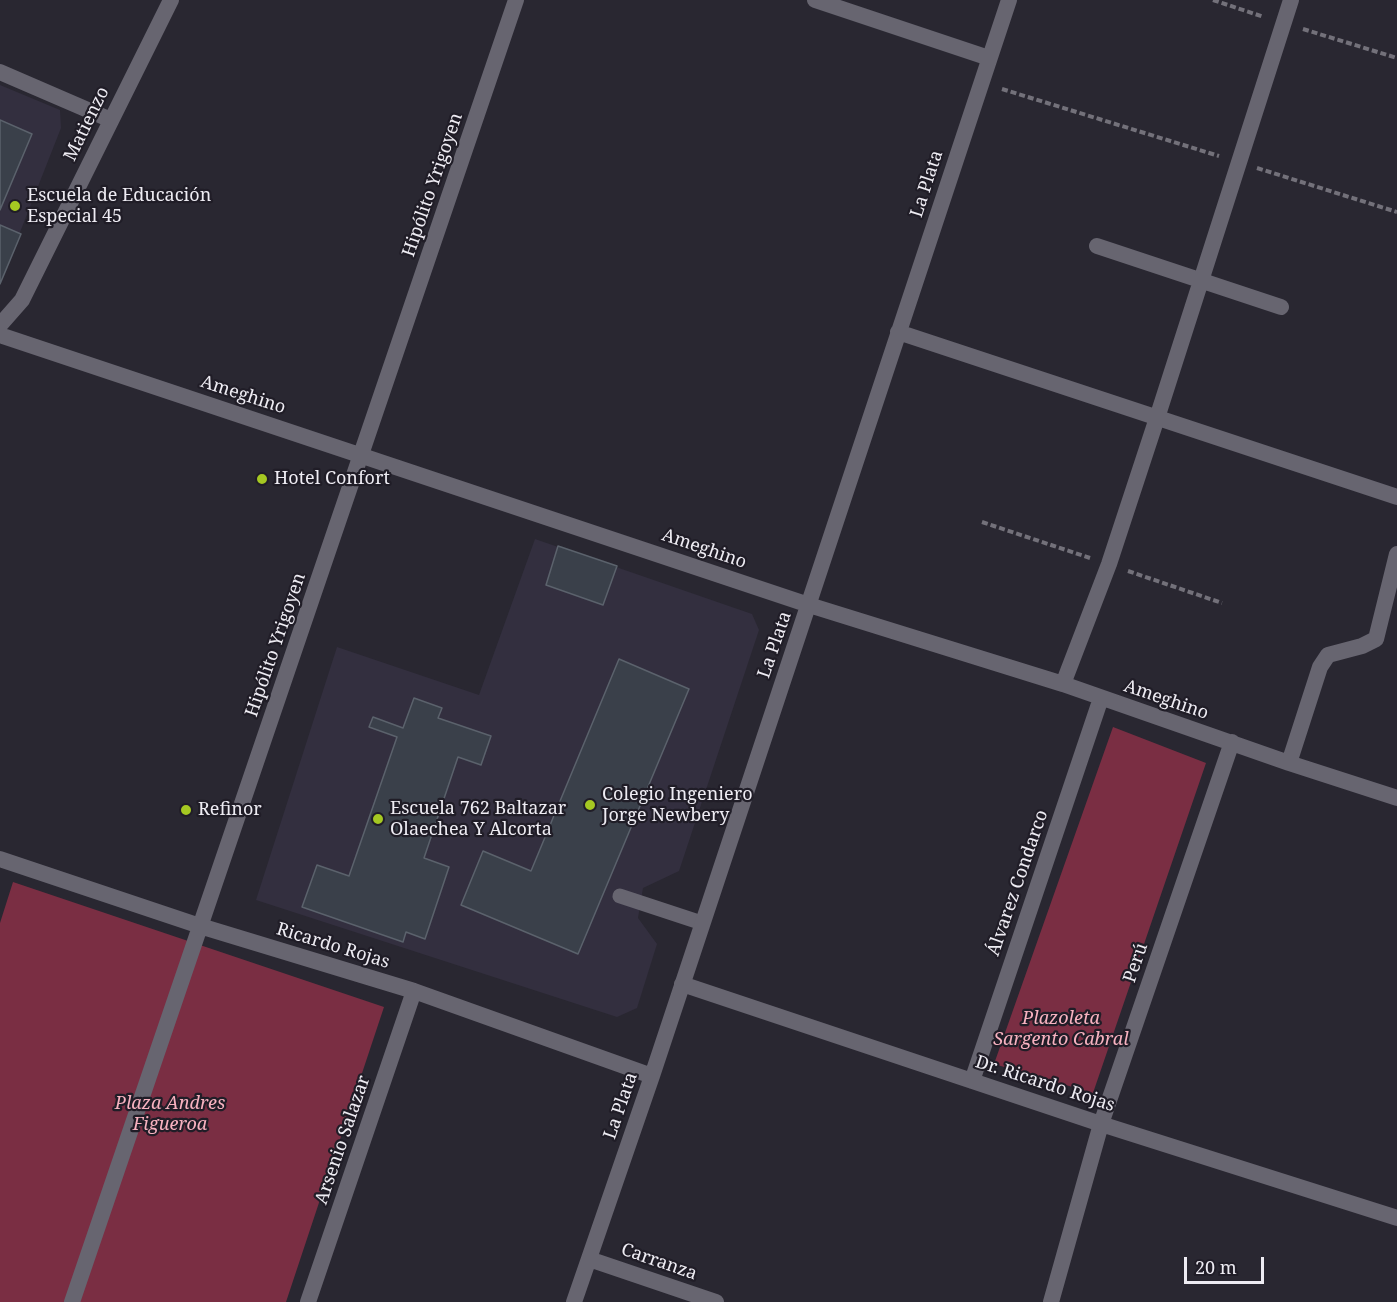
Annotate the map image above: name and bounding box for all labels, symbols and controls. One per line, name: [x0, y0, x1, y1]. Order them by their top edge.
street label: Matienzo: [60, 83, 114, 165]
street label: Hipólito Yrigoyen: [398, 110, 468, 260]
street label: La Plata: [906, 148, 948, 220]
place label: Escuela de Educación Especial 45: [27, 185, 211, 228]
marker: Escuela de Educación Especial 45: [8, 199, 22, 213]
street label: Ameghino: [198, 371, 288, 419]
place label: Hotel Confort: [274, 468, 390, 490]
marker: Hotel Confort: [255, 472, 269, 486]
street label: Ameghino: [659, 524, 749, 574]
street label: Hipólito Yrigoyen: [241, 570, 311, 720]
street label: La Plata: [754, 609, 796, 681]
street label: Ameghino: [1121, 675, 1211, 725]
place label: Colegio Ingeniero Jorge Newbery: [602, 784, 753, 826]
place label: Escuela 762 Baltazar Olaechea Y Alcorta: [390, 798, 566, 840]
marker: Colegio Ingeniero Jorge Newbery: [583, 798, 597, 812]
place label: Refinor: [198, 799, 262, 821]
marker: Refinor: [179, 803, 193, 817]
street label: Álvarez Condarco: [983, 807, 1053, 959]
marker: Escuela 762 Baltazar Olaechea Y Alcorta: [371, 812, 385, 826]
street label: Ricardo Rojas: [274, 919, 392, 973]
street label: Perú: [1119, 940, 1153, 986]
park label: Plazoleta Sargento Cabral: [993, 1008, 1129, 1050]
street label: Dr. Ricardo Rojas: [973, 1051, 1117, 1117]
street label: La Plata: [600, 1070, 642, 1142]
street label: Arsenio Salazar: [311, 1073, 375, 1207]
park label: Plaza Andres Figueroa: [115, 1093, 225, 1136]
street label: Carranza: [618, 1239, 700, 1285]
scale bar: [1187, 1245, 1266, 1283]
text: 20 m: [1195, 1255, 1237, 1279]

